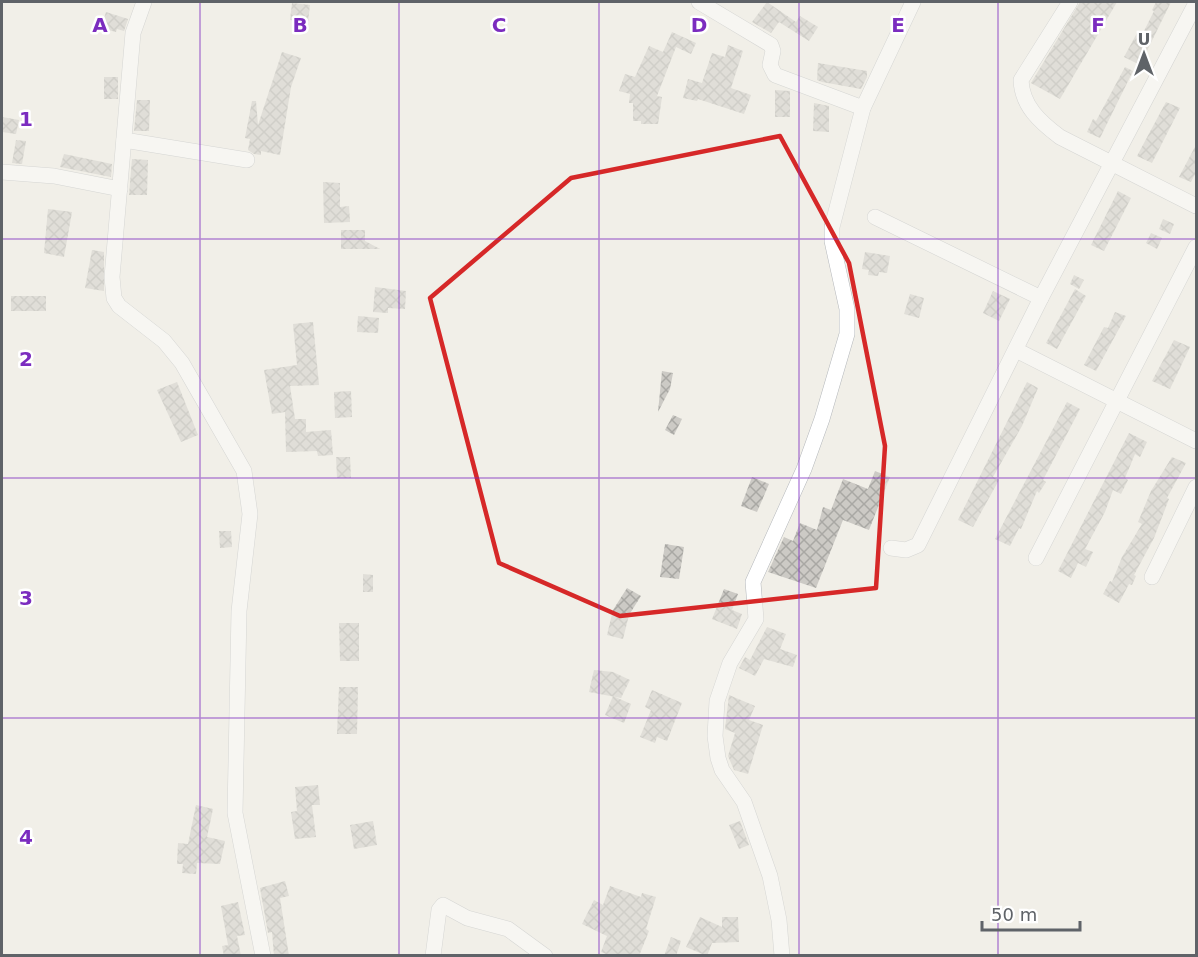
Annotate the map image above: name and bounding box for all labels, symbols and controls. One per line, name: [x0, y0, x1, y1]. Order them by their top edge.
text: A: [92, 13, 108, 37]
text: B: [292, 13, 308, 37]
text: C: [492, 13, 506, 37]
text: D: [691, 13, 707, 37]
text: E: [891, 13, 905, 37]
text: F: [1091, 13, 1105, 37]
north arrow: [1114, 24, 1174, 84]
text: U: [1138, 30, 1151, 49]
text: 1: [19, 107, 33, 131]
text: 2: [19, 347, 33, 371]
text: 3: [19, 586, 33, 610]
text: 4: [19, 825, 33, 849]
scale bar: [982, 894, 1080, 932]
text: 50 m: [991, 904, 1037, 925]

